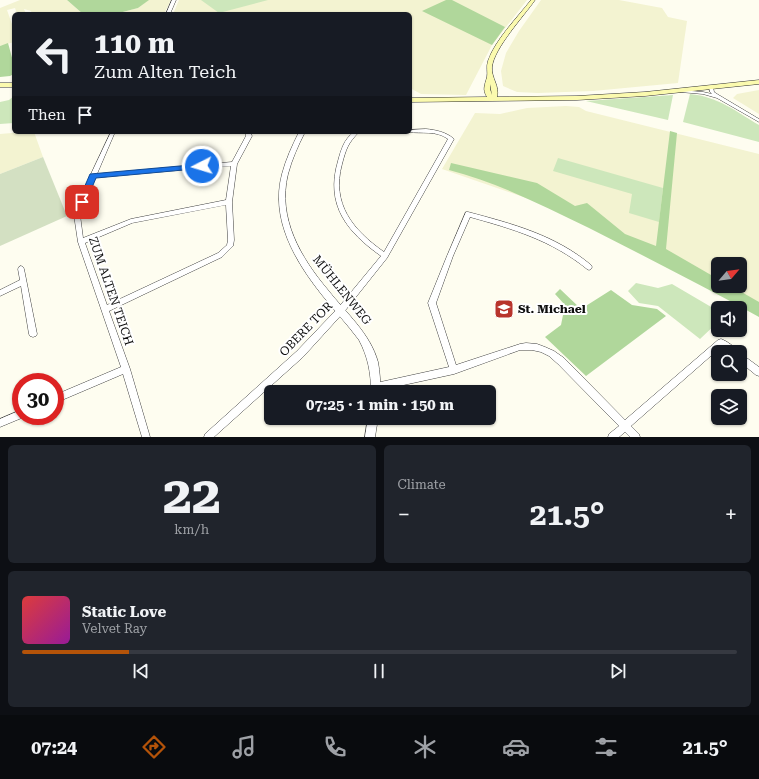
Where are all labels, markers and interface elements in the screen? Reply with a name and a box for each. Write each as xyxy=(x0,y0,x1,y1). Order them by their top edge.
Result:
text: 110 m xyxy=(94,27,175,60)
icon: left xyxy=(28,28,80,80)
text: Zum Alten Teich xyxy=(94,61,237,82)
icon: arrive xyxy=(74,104,96,126)
text: Then xyxy=(28,106,66,124)
position arrow xyxy=(181,145,223,187)
pin xyxy=(65,185,99,219)
icon: arrive xyxy=(71,191,93,213)
street label: ZUM ALTEN TEICH xyxy=(86,235,136,347)
street label: MÜHLENWEG xyxy=(310,253,375,328)
north arrow xyxy=(711,257,747,293)
map controls xyxy=(711,257,747,425)
street label: OBERE TOR xyxy=(277,298,336,359)
school or university icon: St. Michael xyxy=(493,298,515,320)
button: sound xyxy=(711,301,747,337)
place label: St. Michael xyxy=(518,302,586,316)
button: search xyxy=(711,345,747,381)
speed limit sign: 30 xyxy=(12,373,64,425)
button: layers xyxy=(711,389,747,425)
text: 07:25 · 1 min · 150 m xyxy=(306,396,454,414)
text: 22 xyxy=(163,465,221,526)
text: Climate xyxy=(398,477,446,492)
text: 21.5° xyxy=(530,497,605,532)
text: − xyxy=(398,502,410,527)
text: + xyxy=(725,502,737,527)
text: km/h xyxy=(174,522,209,537)
text: Static Love xyxy=(82,603,166,621)
text: Velvet Ray xyxy=(82,621,147,636)
icon: previous xyxy=(130,660,152,682)
icon: pause xyxy=(368,660,390,682)
icon: next xyxy=(607,660,629,682)
icon: directions xyxy=(140,733,168,761)
icon: music xyxy=(230,733,258,761)
icon: phone xyxy=(321,733,349,761)
icon: climate xyxy=(411,733,439,761)
icon: car xyxy=(502,733,530,761)
icon: filters xyxy=(592,733,620,761)
text: 07:24 xyxy=(31,737,77,758)
text: 21.5° xyxy=(683,737,728,758)

